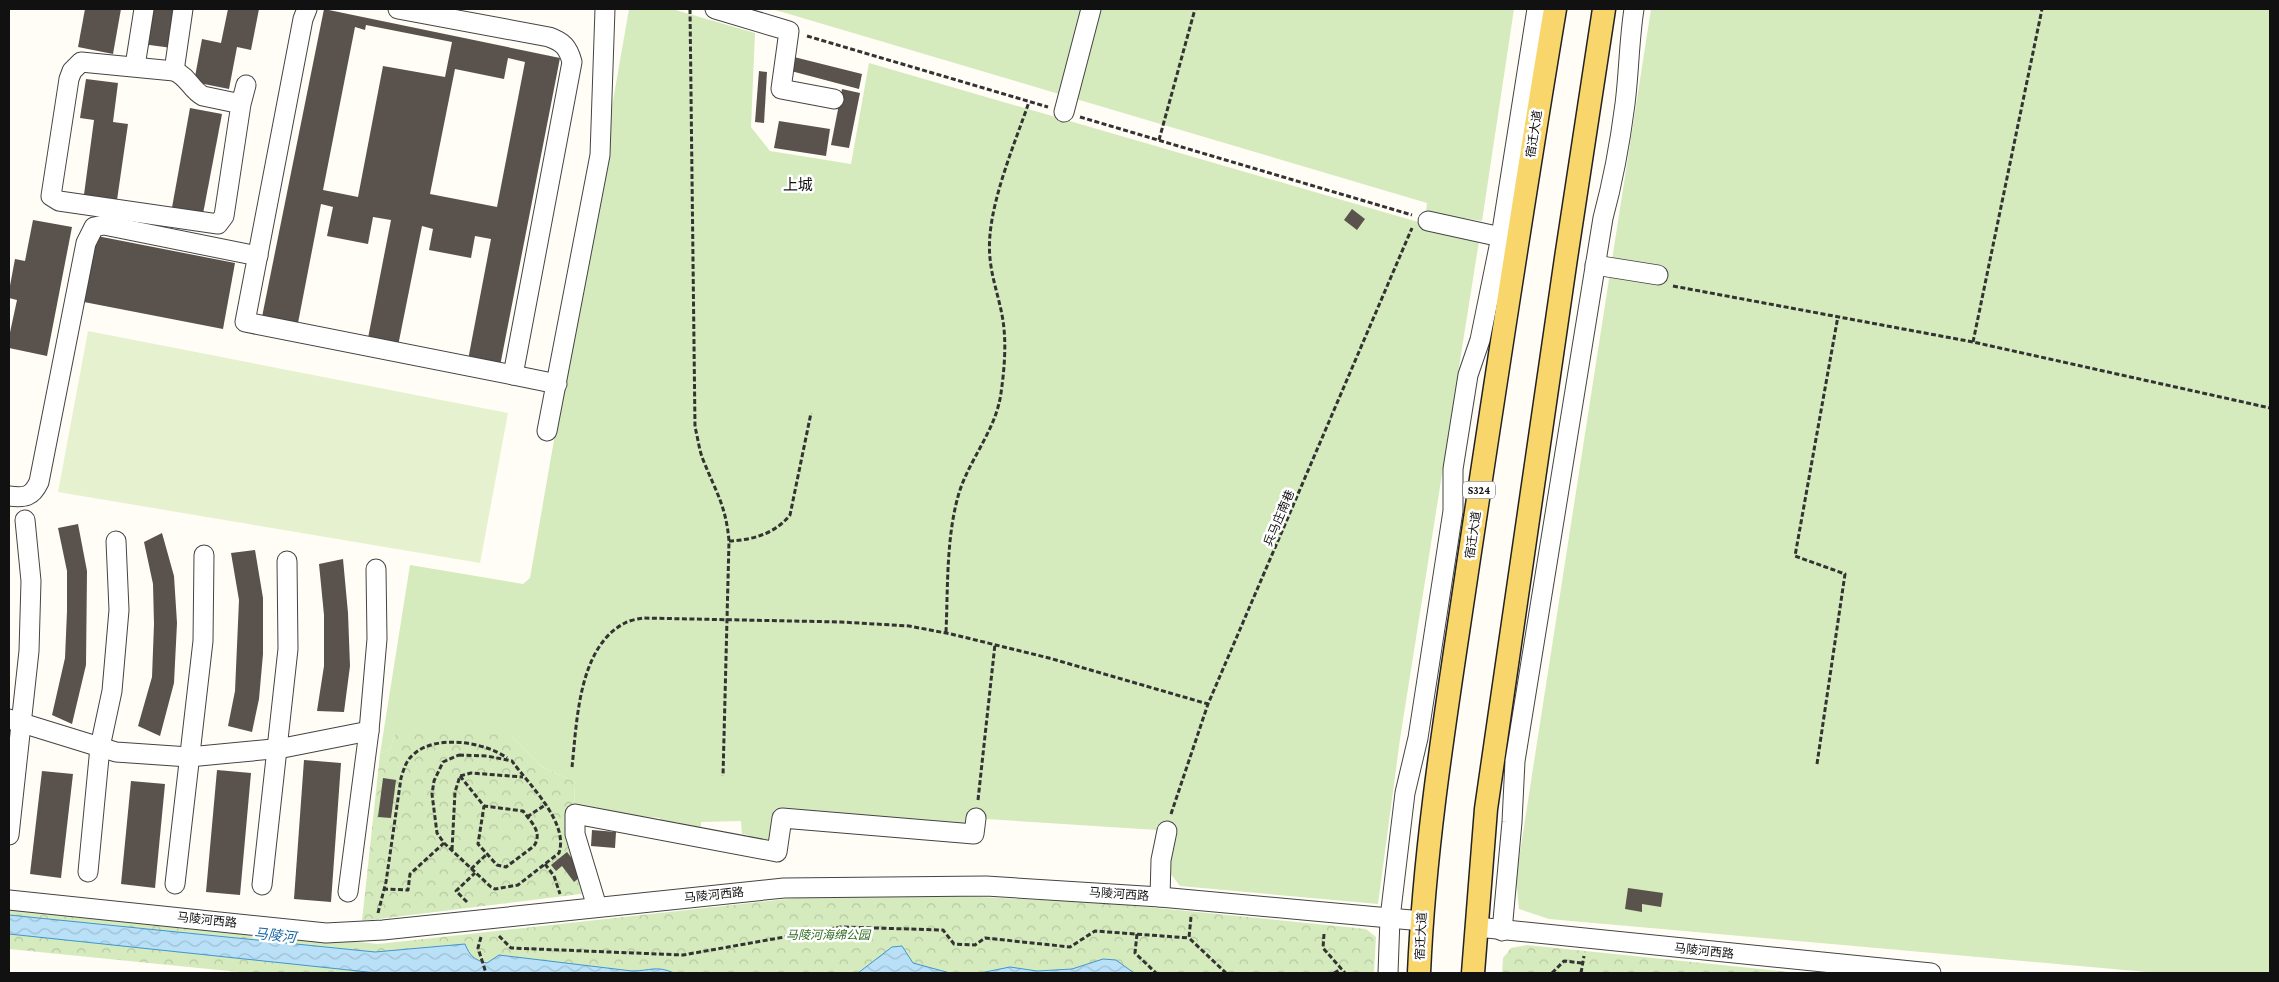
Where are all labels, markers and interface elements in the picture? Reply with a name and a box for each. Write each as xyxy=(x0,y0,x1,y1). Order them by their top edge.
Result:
street label: 宿迁大道 xyxy=(1523,109,1545,159)
district label: 上城 xyxy=(783,177,813,193)
road number: S324 xyxy=(1463,482,1495,498)
street label: 兵马庄南巷 xyxy=(1261,488,1297,548)
street label: 宿迁大道 xyxy=(1463,510,1483,560)
street label: 马陵河西路 xyxy=(683,885,745,905)
street label: 马陵河西路 xyxy=(1089,885,1149,903)
street label: 马陵河西路 xyxy=(176,910,238,930)
street label: 宿迁大道 xyxy=(1413,912,1429,960)
water label: 马陵河 xyxy=(253,925,300,945)
park label: 马陵河海绵公园 xyxy=(786,928,872,942)
street label: 马陵河西路 xyxy=(1673,941,1735,961)

